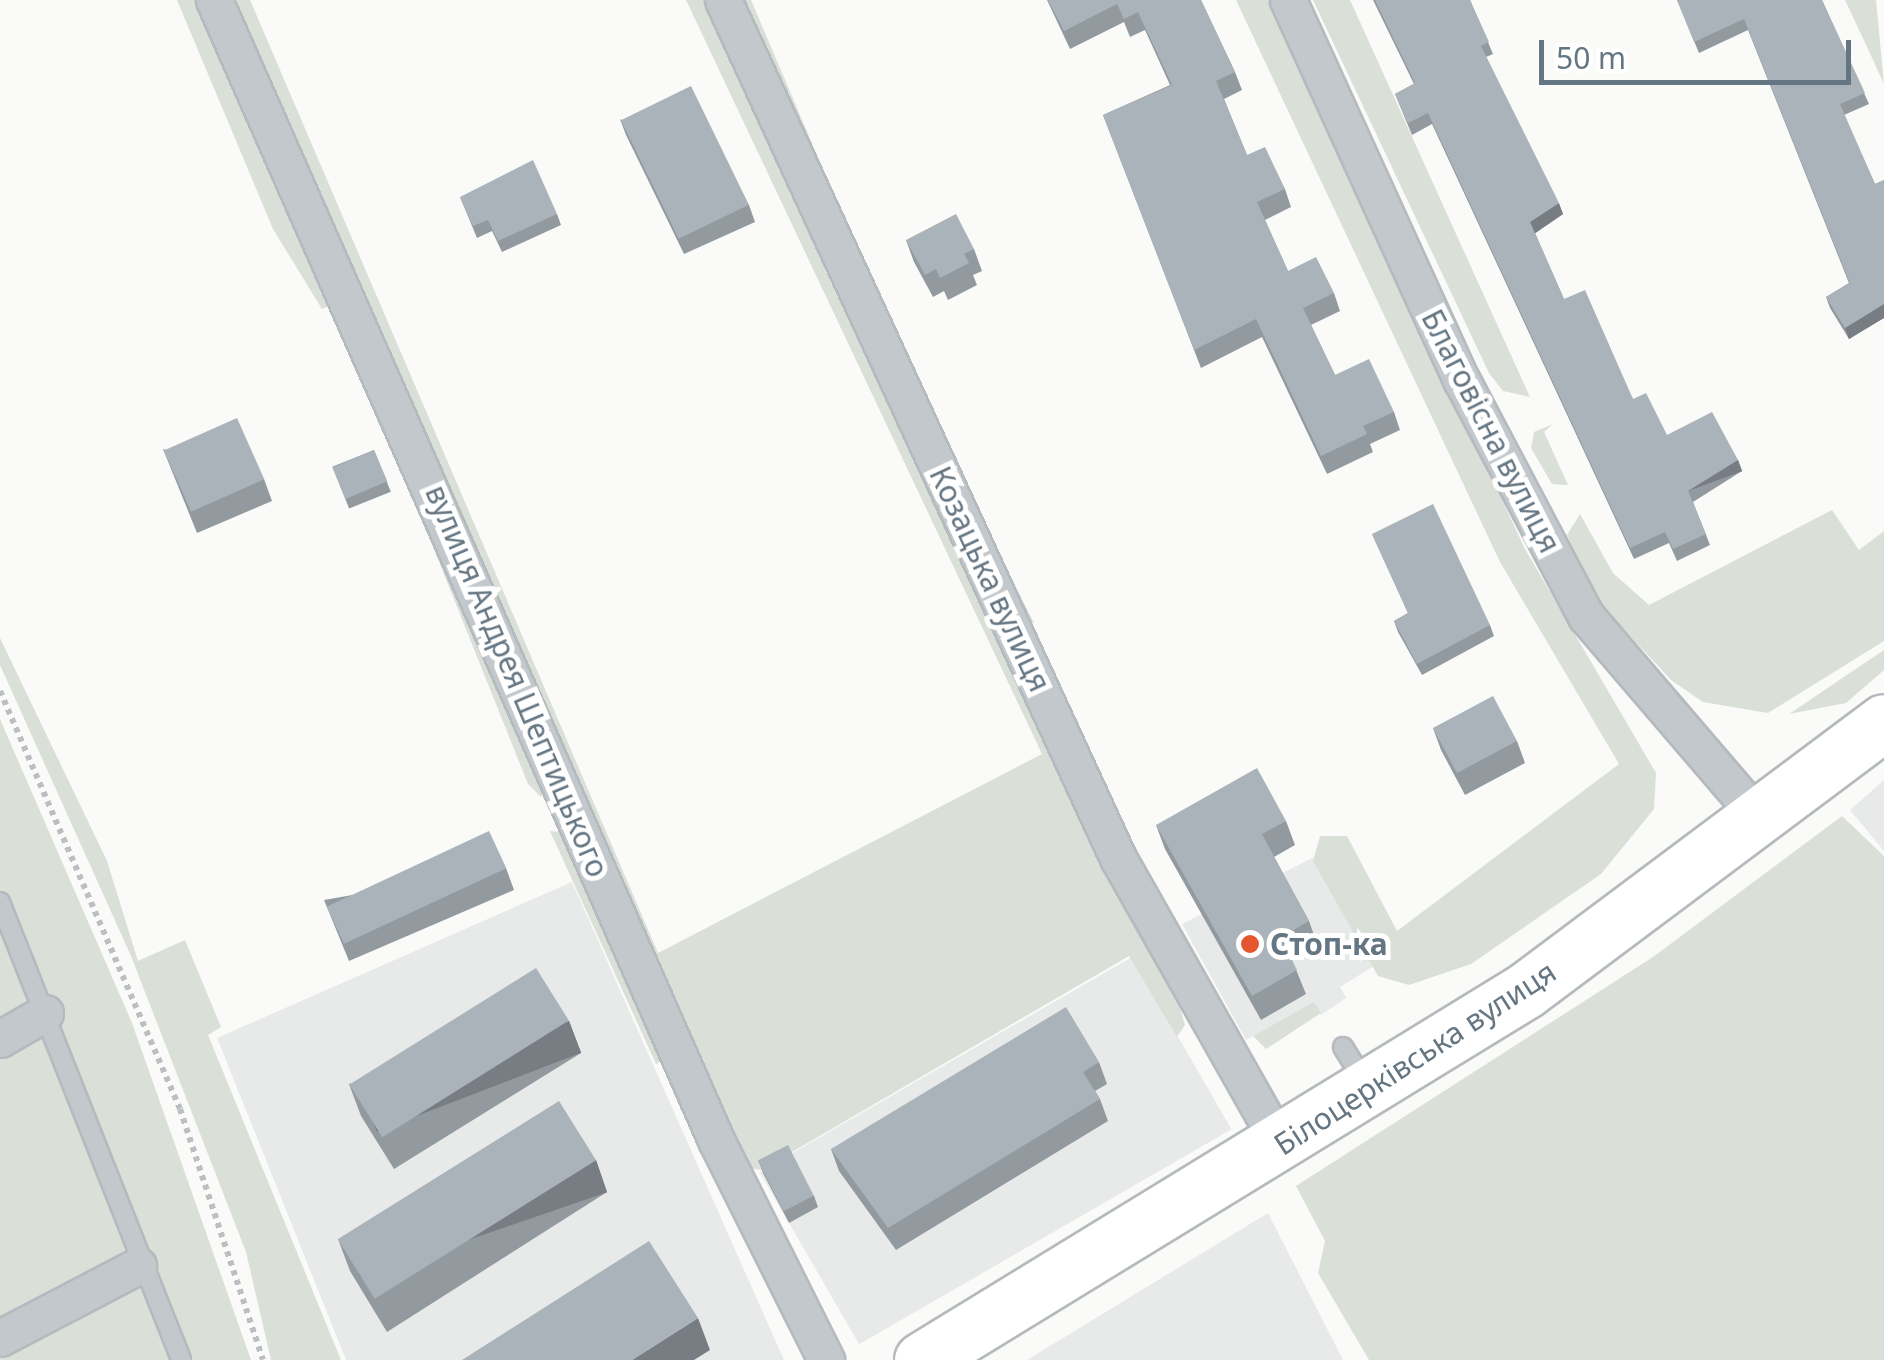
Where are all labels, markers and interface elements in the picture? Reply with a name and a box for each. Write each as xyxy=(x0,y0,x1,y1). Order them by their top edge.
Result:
scale bar xyxy=(1544,20,1856,82)
text: 50 m xyxy=(1556,37,1626,78)
street label: Благовісна вулиця xyxy=(1414,303,1568,559)
street label: Козацька вулиця xyxy=(922,461,1058,697)
street label: вулиця Андрея Шептицького xyxy=(418,480,616,882)
place label: Стоп-ка xyxy=(1270,926,1388,962)
marker: Стоп-ка xyxy=(1239,933,1261,955)
street label: Білоцерківська вулиця xyxy=(1267,953,1563,1163)

